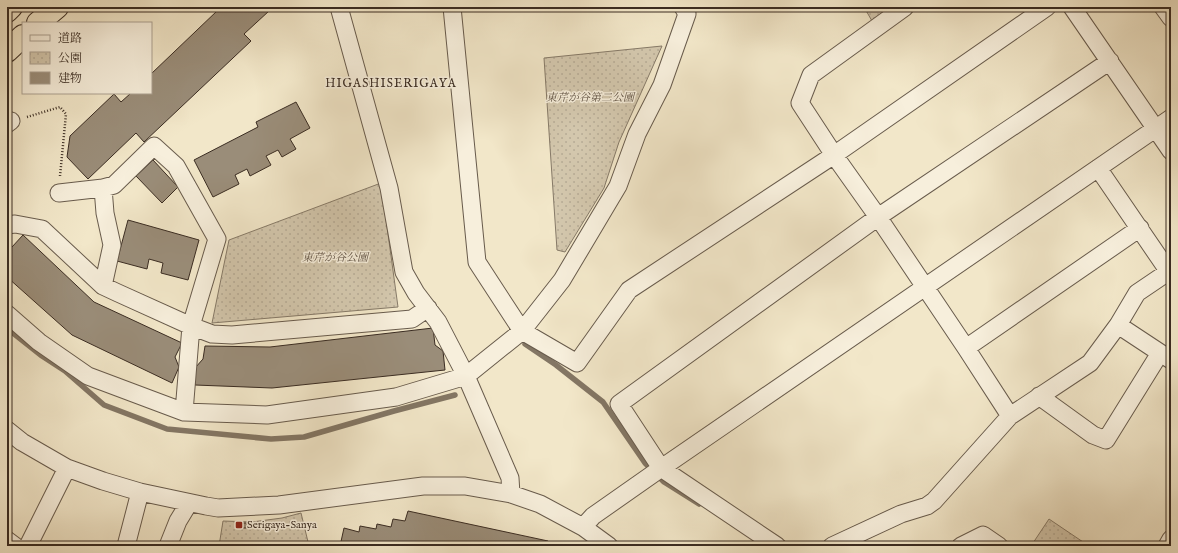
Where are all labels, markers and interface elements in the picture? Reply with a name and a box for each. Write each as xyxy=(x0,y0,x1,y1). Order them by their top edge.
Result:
legend xyxy=(22,22,152,94)
text: 道路 xyxy=(58,31,82,46)
text: 公園 xyxy=(58,51,82,66)
text: 建物 xyxy=(58,71,82,86)
district label: HIGASHISERIGAYA xyxy=(325,76,457,91)
park label: 東芹が谷第二公園 xyxy=(546,91,636,105)
park label: 東芹が谷公園 xyxy=(302,251,370,265)
place label: Serigaya-Sanya xyxy=(247,518,317,532)
marker: Serigaya-Sanya xyxy=(234,520,244,530)

